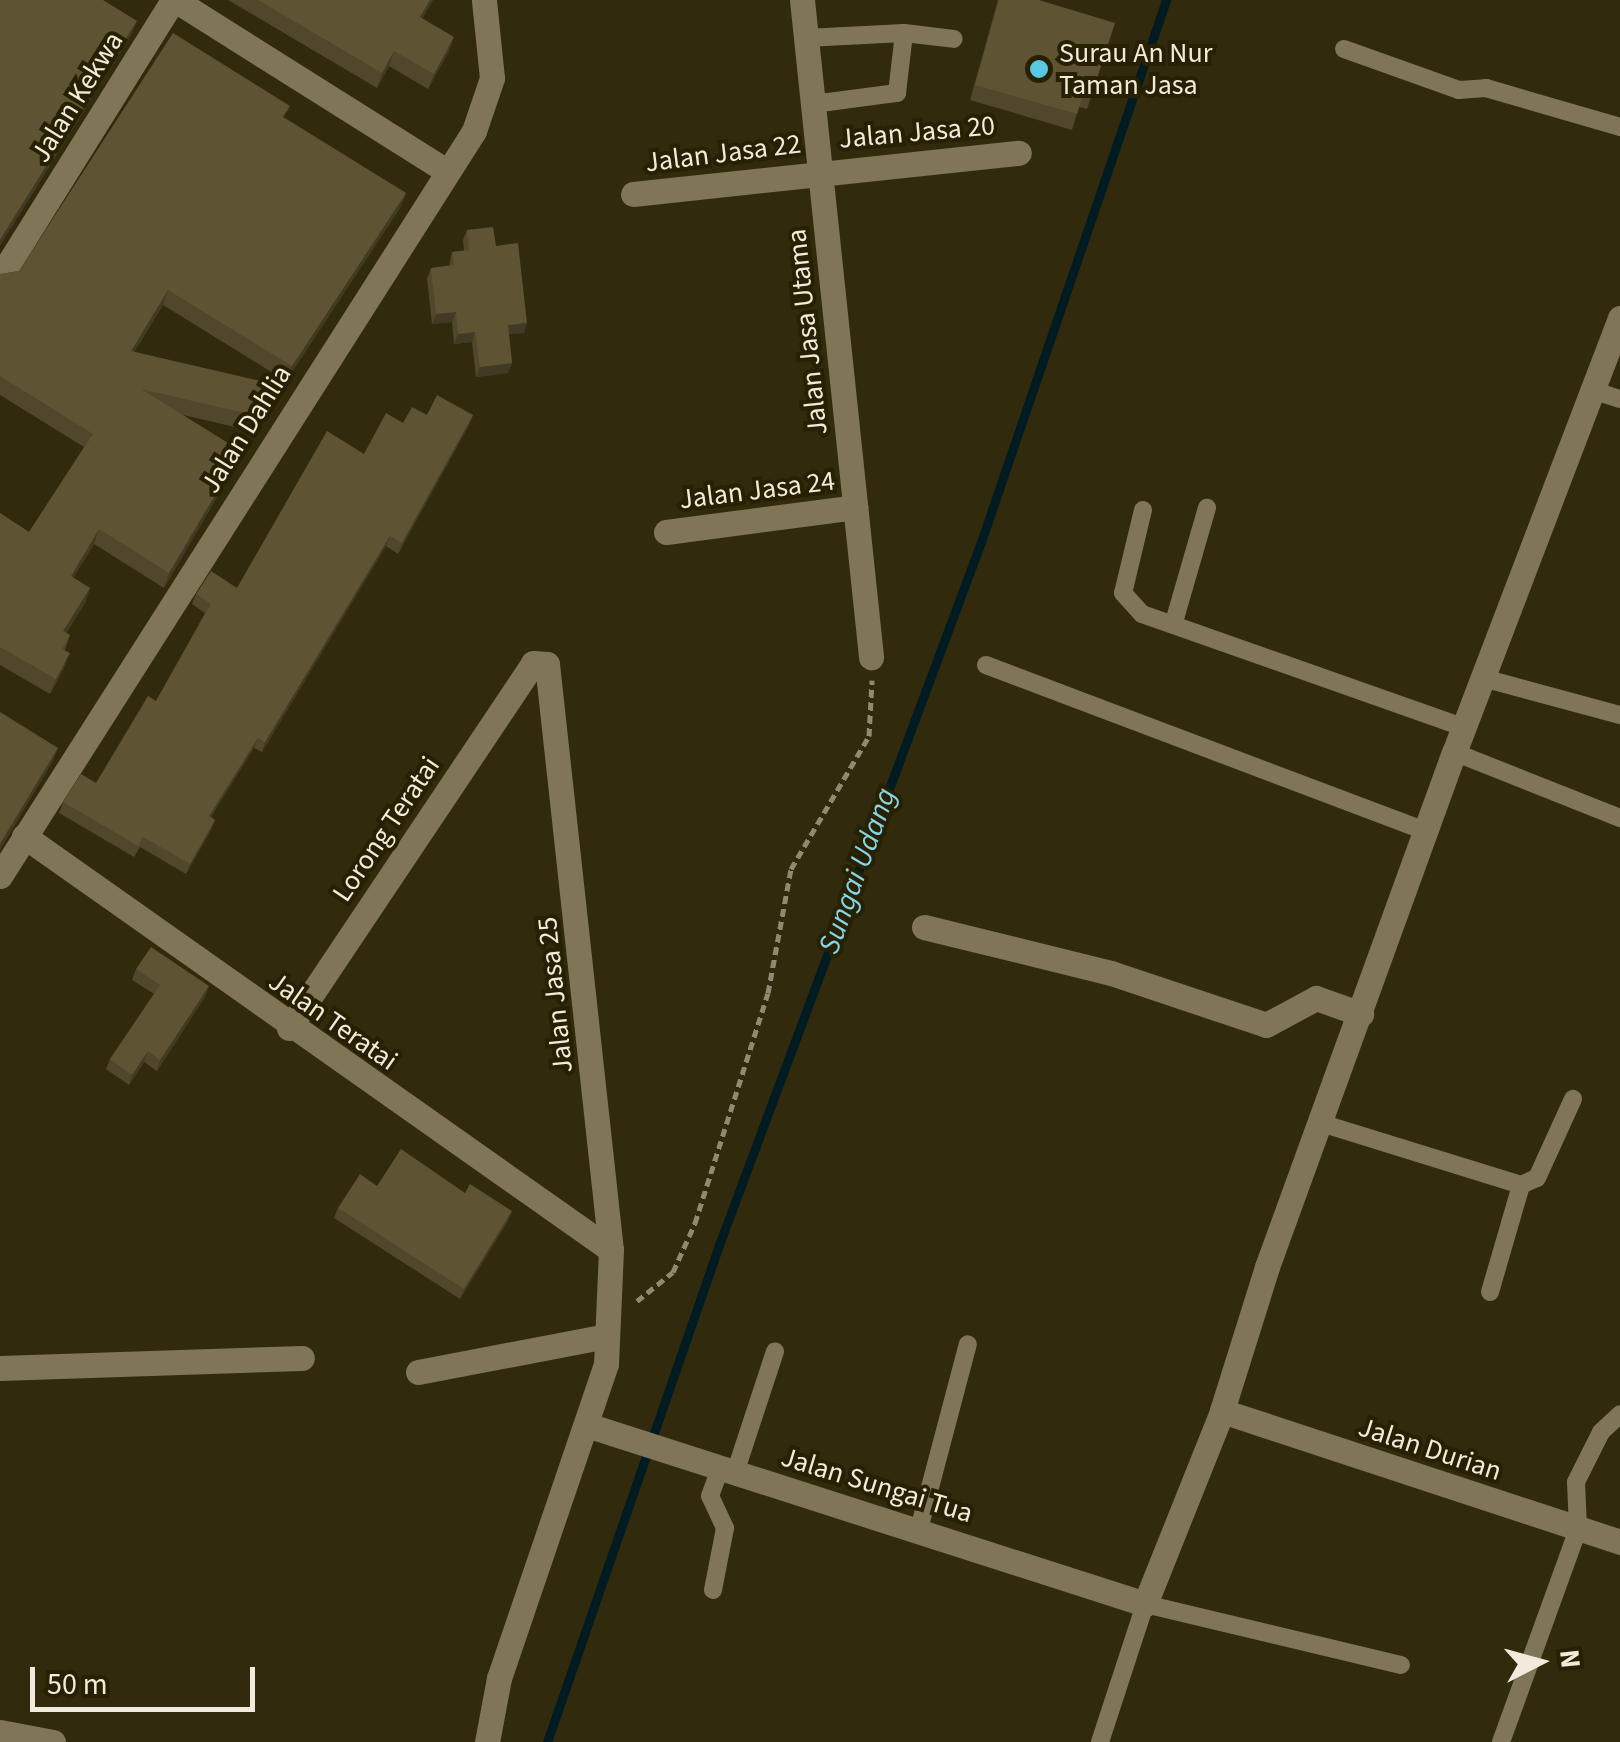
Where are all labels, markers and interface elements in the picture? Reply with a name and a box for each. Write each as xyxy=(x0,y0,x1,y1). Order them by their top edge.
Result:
street label: Jalan Kekwa xyxy=(24,26,130,168)
place label: Surau An Nur Taman Jasa xyxy=(1059,36,1212,102)
marker: Surau An Nur Taman Jasa xyxy=(1028,58,1050,80)
street label: Jalan Jasa 20 xyxy=(838,108,996,156)
street label: Jalan Jasa 22 xyxy=(643,127,803,179)
street label: Jalan Jasa Utama xyxy=(779,227,835,437)
street label: Jalan Dahlia xyxy=(193,359,299,499)
street label: Jalan Jasa 24 xyxy=(677,464,837,516)
street label: Lorong Teratai xyxy=(325,750,447,908)
water label: Sungai Udang xyxy=(811,783,905,959)
street label: Jalan Jasa 25 xyxy=(530,915,580,1075)
street label: Jalan Teratai xyxy=(262,964,404,1078)
street label: Jalan Durian xyxy=(1354,1410,1506,1488)
street label: Jalan Sungai Tua xyxy=(777,1440,977,1530)
north arrow xyxy=(1490,1612,1590,1712)
scale bar xyxy=(35,1647,260,1709)
text: N xyxy=(1549,1648,1591,1670)
text: 50 m xyxy=(47,1663,108,1706)

